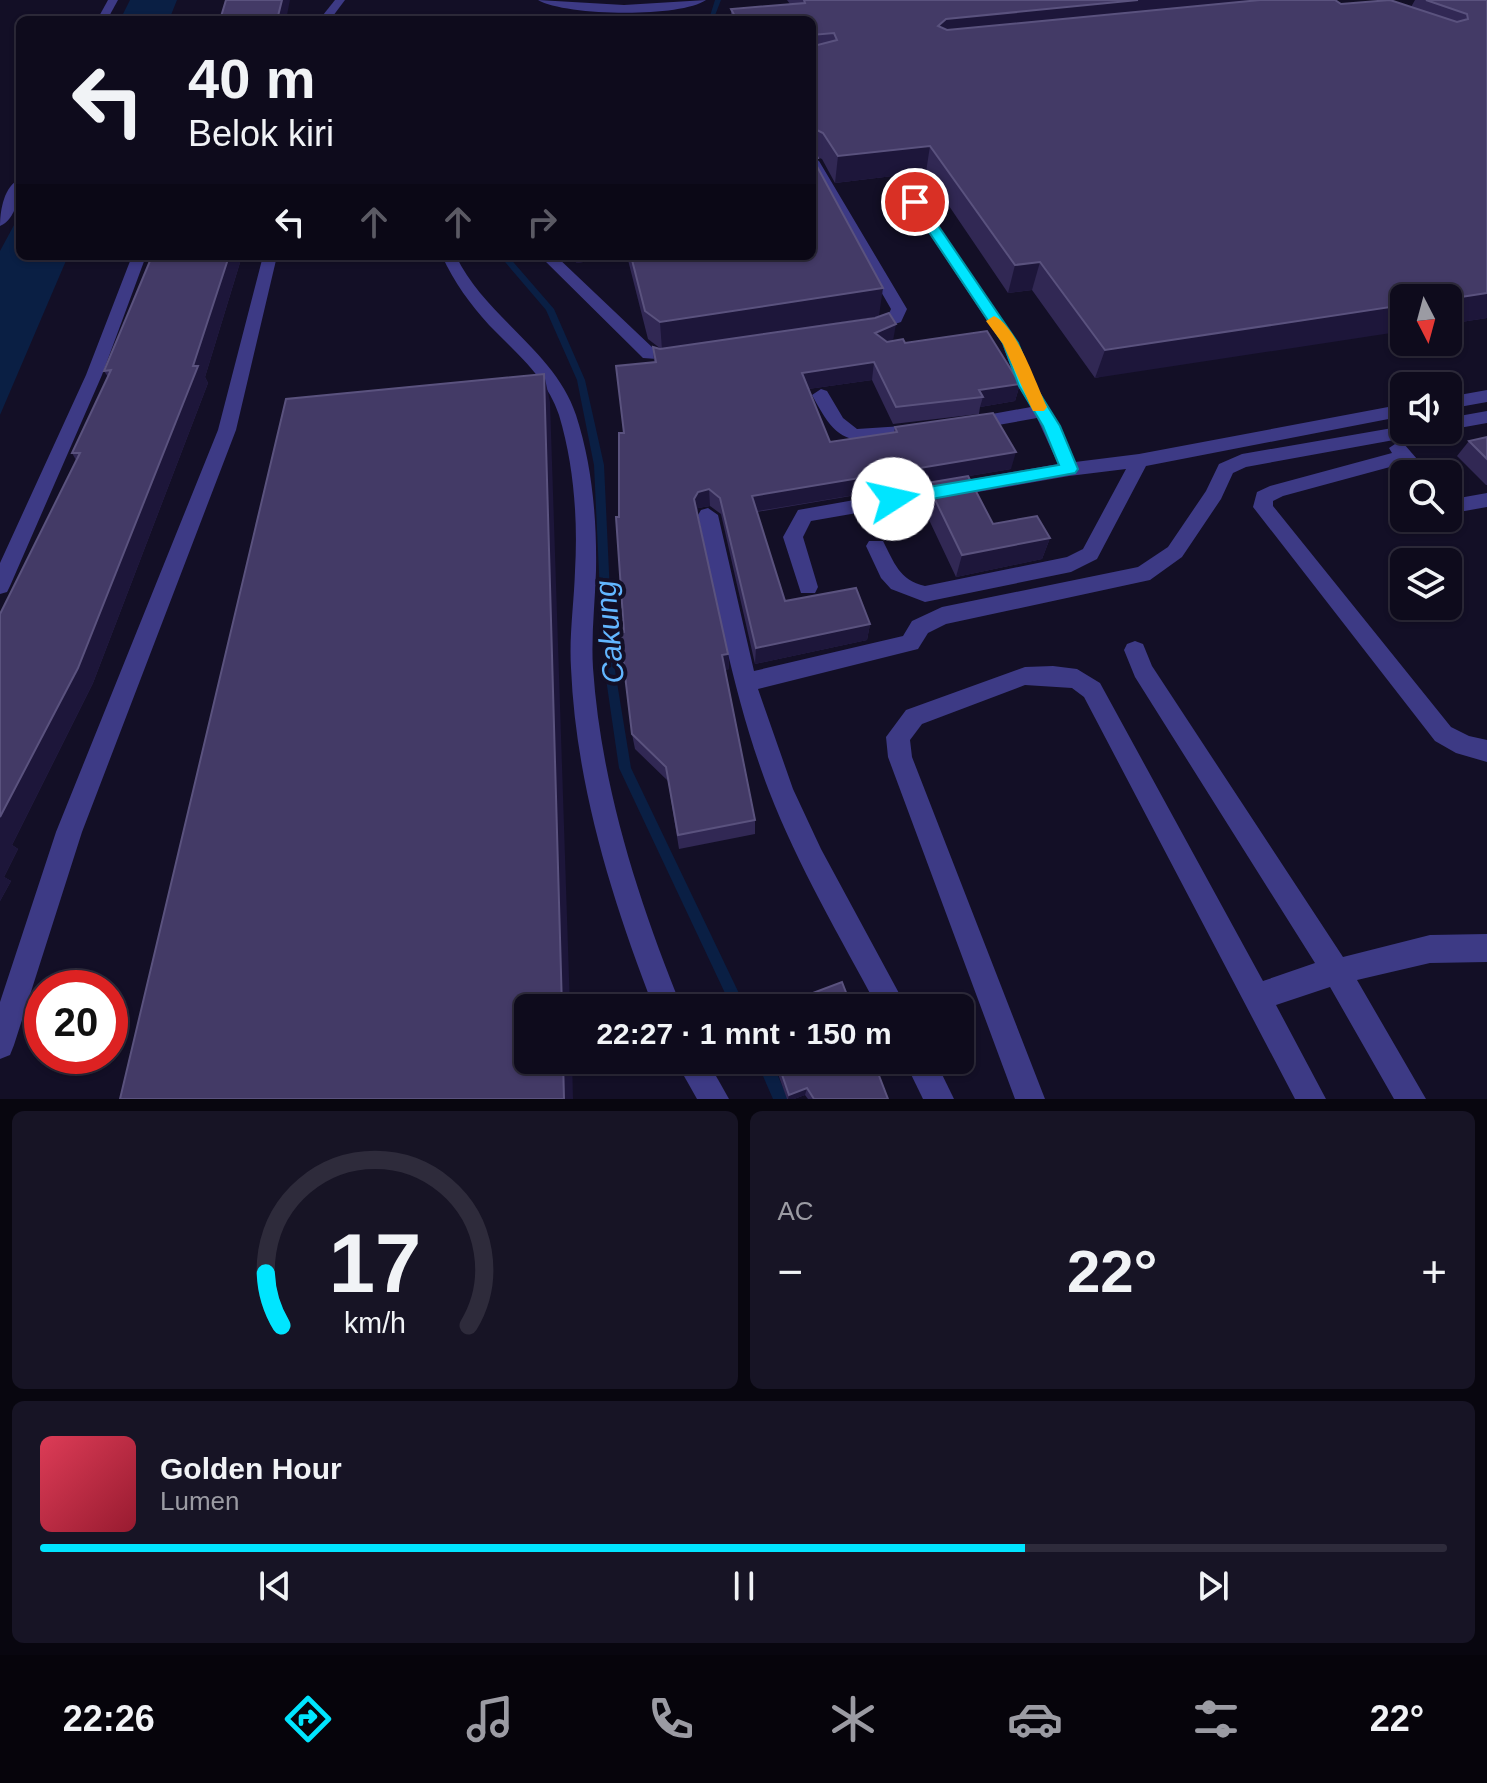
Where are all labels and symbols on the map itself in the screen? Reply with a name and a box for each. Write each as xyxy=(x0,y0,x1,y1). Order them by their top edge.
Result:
pin xyxy=(881,168,949,236)
north arrow xyxy=(1390,284,1462,356)
position arrow xyxy=(851,457,935,541)
water label: Cakung xyxy=(588,579,630,685)
speed limit sign: 20 xyxy=(24,970,128,1074)

